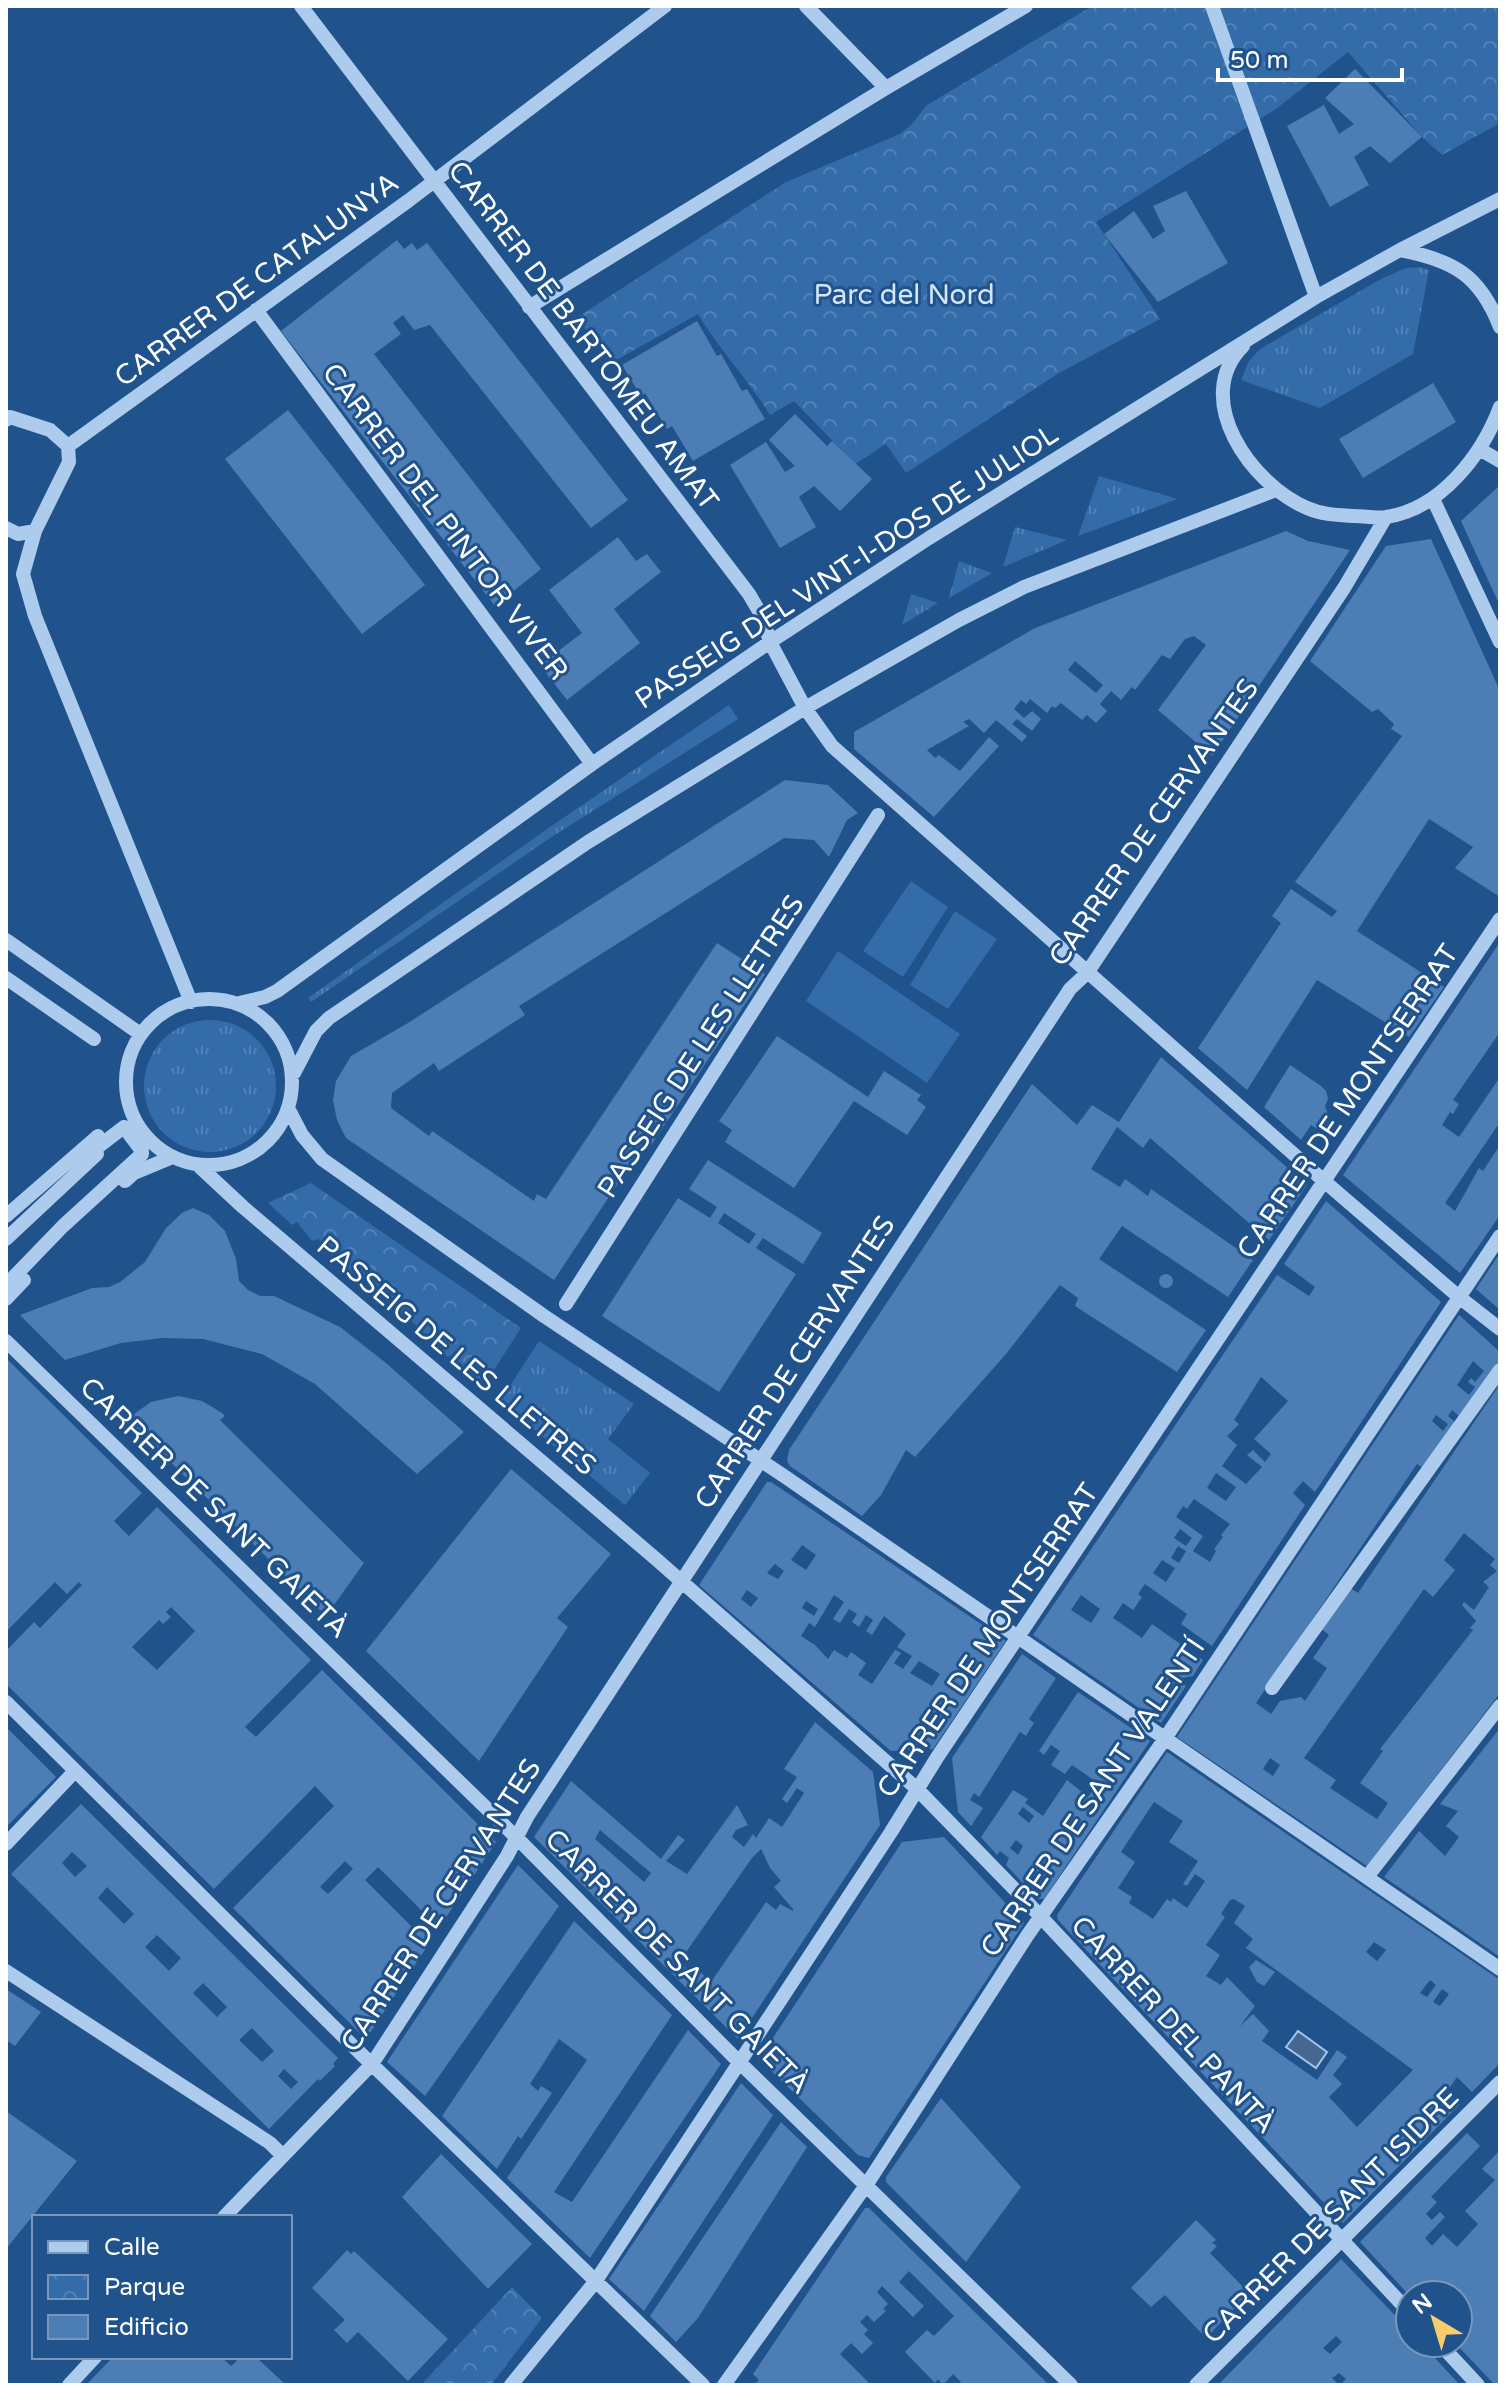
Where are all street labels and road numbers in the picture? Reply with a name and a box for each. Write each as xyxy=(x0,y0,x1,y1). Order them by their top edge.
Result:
street label: CARRER DE BARTOMEU AMAT xyxy=(441,154,726,517)
street label: CARRER DE CATALUNYA xyxy=(108,165,405,394)
street label: CARRER DEL PINTOR VIVER xyxy=(315,356,575,687)
street label: PASSEIG DEL VINT-I-DOS DE JULIOL xyxy=(629,417,1064,717)
street label: CARRER DE CERVANTES xyxy=(1042,673,1266,973)
street label: PASSEIG DE LES LLETRES xyxy=(590,889,812,1204)
street label: CARRER DE MONTSERRAT xyxy=(1230,938,1466,1265)
street label: CARRER DE CERVANTES xyxy=(687,1210,902,1515)
street label: PASSEIG DE LES LLETRES xyxy=(310,1229,603,1483)
street label: CARRER DE SANT GAIETÀ xyxy=(73,1370,356,1645)
street label: CARRER DE MONTSERRAT xyxy=(870,1477,1106,1804)
street label: CARRER DE SANT VALENTÍ xyxy=(973,1632,1212,1963)
street label: CARRER DE CERVANTES xyxy=(333,1753,548,2058)
street label: CARRER DE SANT GAIETÀ xyxy=(538,1822,817,2101)
street label: CARRER DEL PANTÀ xyxy=(1064,1909,1283,2140)
street label: CARRER DE SANT ISIDRE xyxy=(1195,2080,1465,2350)

